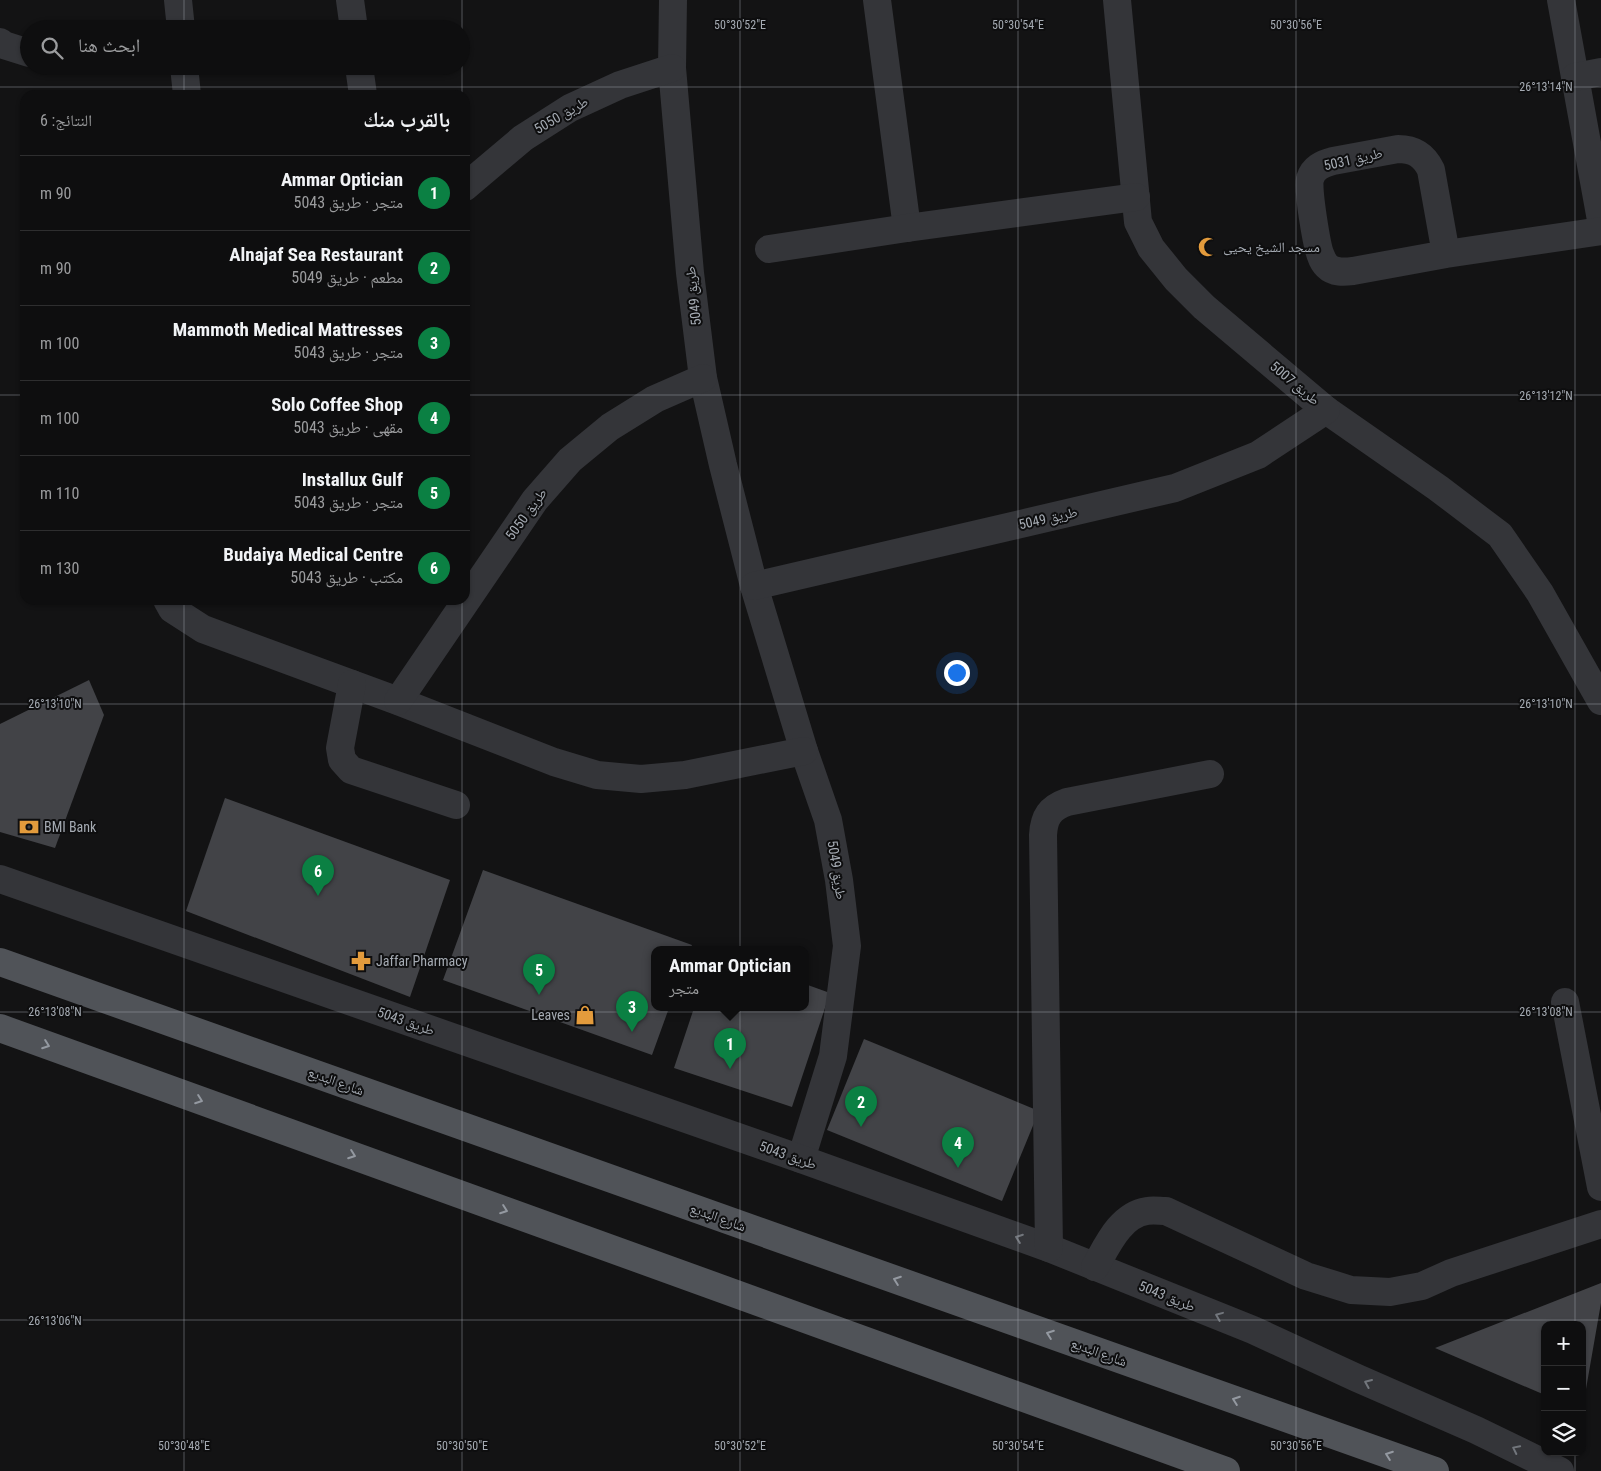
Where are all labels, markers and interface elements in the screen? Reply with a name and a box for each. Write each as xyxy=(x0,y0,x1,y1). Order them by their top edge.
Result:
text: 50°30'52"E xyxy=(714,18,766,32)
text: 50°30'54"E xyxy=(992,18,1044,32)
text: 50°30'56"E xyxy=(1270,18,1322,32)
search box xyxy=(20,20,470,75)
icon: search xyxy=(38,34,66,62)
text: ابحث هنا xyxy=(78,34,140,57)
text: 26°13'14"N xyxy=(1519,80,1573,94)
street label: طريق 5050 xyxy=(531,93,592,139)
text: بالقرب منك xyxy=(363,108,450,132)
text: النتائج: 6 xyxy=(40,111,92,130)
street label: طريق 5031 xyxy=(1322,145,1384,175)
text: Ammar Optician xyxy=(281,168,403,191)
text: 90 m xyxy=(40,184,72,203)
text: 1 xyxy=(430,184,438,203)
text: متجر · طريق 5043 xyxy=(294,193,403,212)
mosque icon: مسجد الشيخ يحيى xyxy=(1197,236,1219,258)
place label: مسجد الشيخ يحيى xyxy=(1223,239,1320,257)
text: Alnajaf Sea Restaurant xyxy=(229,243,403,266)
text: 90 m xyxy=(40,259,72,278)
text: 2 xyxy=(430,259,438,278)
street label: طريق 5049 xyxy=(682,265,706,326)
text: مطعم · طريق 5049 xyxy=(291,268,403,287)
text: Mammoth Medical Mattresses xyxy=(173,318,403,341)
text: 100 m xyxy=(40,334,79,353)
text: 3 xyxy=(430,334,438,353)
text: متجر · طريق 5043 xyxy=(294,343,403,362)
street label: طريق 5007 xyxy=(1266,358,1323,410)
text: 26°13'12"N xyxy=(1519,389,1573,403)
text: Solo Coffee Shop xyxy=(271,393,403,416)
text: 100 m xyxy=(40,409,79,428)
text: 4 xyxy=(430,409,438,428)
text: مقهى · طريق 5043 xyxy=(293,418,403,437)
text: Installux Gulf xyxy=(302,468,403,491)
text: 110 m xyxy=(40,484,79,503)
text: 5 xyxy=(430,484,438,503)
street label: طريق 5050 xyxy=(502,485,552,544)
text: متجر · طريق 5043 xyxy=(294,493,403,512)
street label: طريق 5049 xyxy=(1017,504,1079,534)
text: Budaiya Medical Centre xyxy=(223,543,403,566)
text: 130 m xyxy=(40,559,79,578)
text: 6 xyxy=(430,559,438,578)
text: مكتب · طريق 5043 xyxy=(290,568,403,587)
your location xyxy=(944,660,970,686)
text: 26°13'10"N xyxy=(28,697,82,711)
text: 26°13'10"N xyxy=(1519,697,1573,711)
bank icon: BMI Bank xyxy=(18,816,40,838)
place label: BMI Bank xyxy=(44,819,97,835)
street label: طريق 5049 xyxy=(822,839,850,901)
pin: 6 xyxy=(302,855,334,896)
popup xyxy=(651,946,809,1011)
pharmacy icon: Jaffar Pharmacy xyxy=(350,950,372,972)
place label: Jaffar Pharmacy xyxy=(376,953,468,969)
pin: 5 xyxy=(523,954,555,995)
text: Ammar Optician xyxy=(669,954,791,977)
text: متجر xyxy=(669,979,699,998)
pin: 3 xyxy=(616,991,648,1032)
street label: طريق 5043 xyxy=(375,1004,437,1040)
shop icon: Leaves xyxy=(574,1004,596,1026)
text: 26°13'08"N xyxy=(28,1005,82,1019)
text: 26°13'08"N xyxy=(1519,1005,1573,1019)
place label: Leaves xyxy=(531,1007,570,1023)
pin: 1 xyxy=(714,1028,746,1069)
one-way arrow xyxy=(41,1039,50,1049)
street label: شارع البديع xyxy=(305,1064,366,1100)
pin: 2 xyxy=(845,1086,877,1127)
one-way arrow xyxy=(194,1094,202,1104)
pin: 4 xyxy=(942,1127,974,1168)
street label: طريق 5043 xyxy=(757,1138,819,1174)
one-way arrow xyxy=(347,1149,355,1159)
street label: شارع البديع xyxy=(687,1200,748,1236)
one-way arrow xyxy=(500,1204,508,1214)
one-way arrow xyxy=(1016,1234,1024,1244)
one-way arrow xyxy=(893,1276,902,1286)
street label: طريق 5043 xyxy=(1136,1277,1198,1316)
one-way arrow xyxy=(1216,1312,1224,1322)
text: 26°13'06"N xyxy=(28,1314,82,1328)
map controls xyxy=(1541,1321,1586,1456)
button: + xyxy=(1541,1321,1586,1366)
one-way arrow xyxy=(1046,1330,1055,1340)
street label: شارع البديع xyxy=(1068,1335,1129,1371)
button: − xyxy=(1541,1366,1586,1411)
one-way arrow xyxy=(1364,1378,1373,1389)
one-way arrow xyxy=(1232,1396,1241,1406)
button: layers xyxy=(1541,1411,1586,1456)
text: 50°30'48"E xyxy=(158,1439,210,1453)
text: 50°30'50"E xyxy=(436,1439,488,1453)
text: 50°30'52"E xyxy=(714,1439,766,1453)
text: 50°30'54"E xyxy=(992,1439,1044,1453)
text: 50°30'56"E xyxy=(1270,1439,1322,1453)
one-way arrow xyxy=(1512,1445,1521,1456)
one-way arrow xyxy=(1386,1451,1394,1461)

